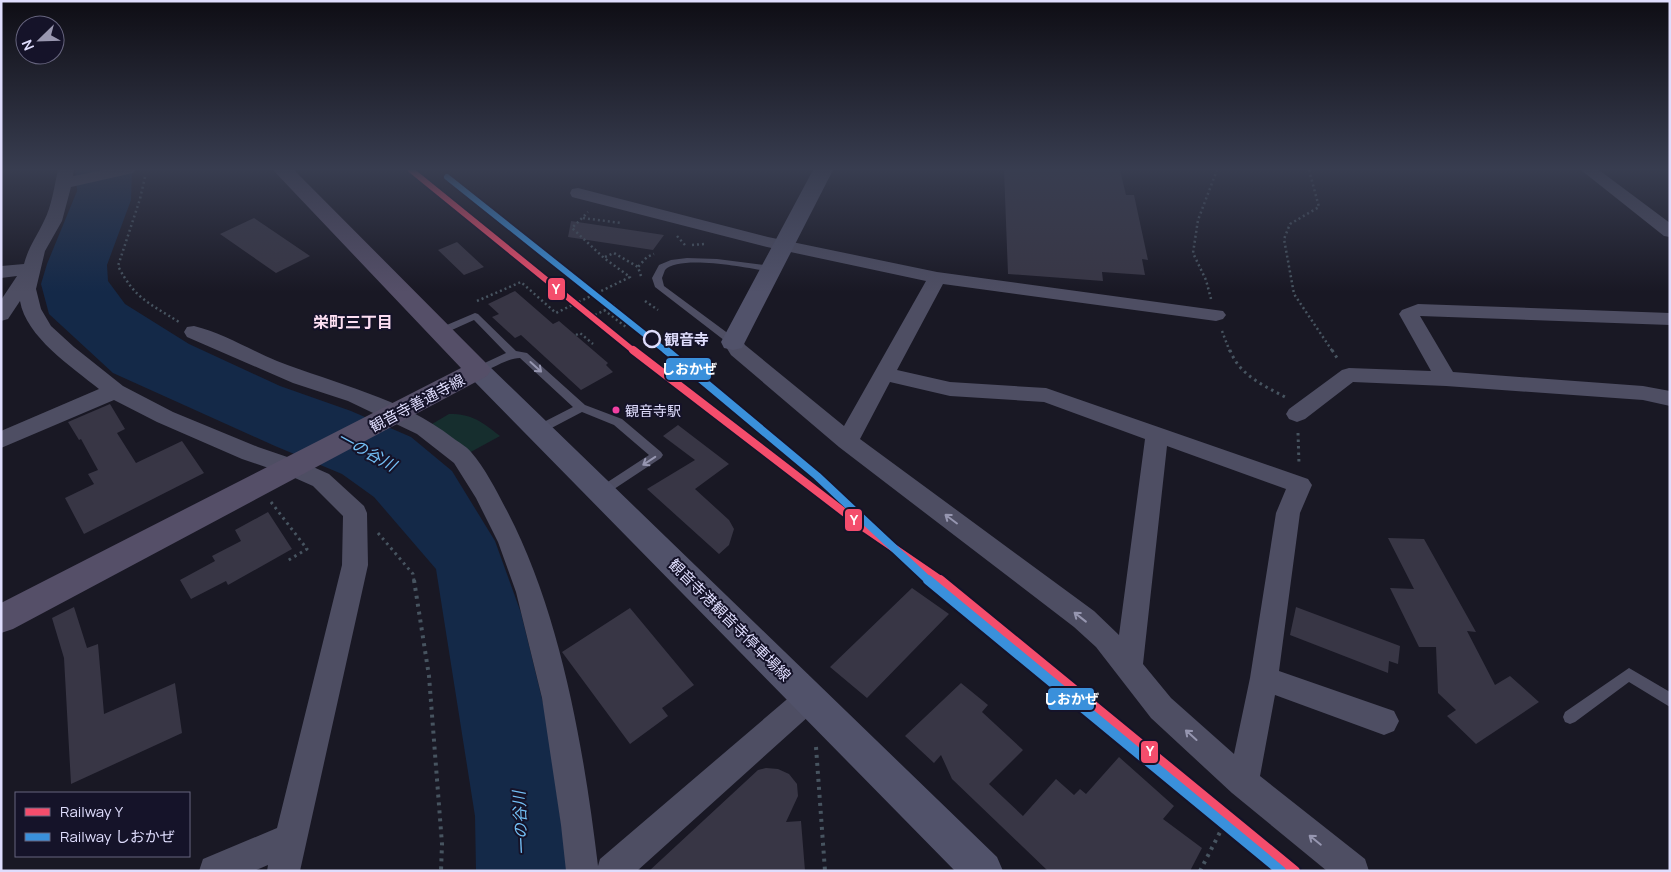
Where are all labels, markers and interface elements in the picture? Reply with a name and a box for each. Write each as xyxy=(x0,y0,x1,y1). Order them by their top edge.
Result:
north arrow xyxy=(15,15,65,65)
text: N xyxy=(17,37,38,54)
line badge: Y xyxy=(547,277,566,301)
text: Y xyxy=(552,279,561,298)
district label: 栄町三丁目 xyxy=(313,311,393,333)
place label: 観音寺 xyxy=(664,329,709,350)
marker: 観音寺 xyxy=(643,330,661,348)
line badge: しおかぜ xyxy=(665,357,712,381)
text: しおかぜ xyxy=(661,359,717,378)
one-way arrow xyxy=(529,361,542,373)
street label: 観音寺善通寺線 xyxy=(366,369,468,437)
place label: 観音寺駅 xyxy=(625,401,681,420)
marker: 観音寺駅 xyxy=(611,405,621,415)
water label: 一の谷川 xyxy=(334,426,402,477)
one-way arrow xyxy=(642,456,656,466)
line badge: Y xyxy=(844,508,863,532)
text: Y xyxy=(850,510,859,529)
one-way arrow xyxy=(944,514,958,524)
street label: 観音寺港観音寺停車場線 xyxy=(664,554,796,686)
one-way arrow xyxy=(1074,611,1087,622)
line badge: しおかぜ xyxy=(1047,687,1095,711)
text: しおかぜ xyxy=(1043,689,1099,708)
one-way arrow xyxy=(1184,729,1197,741)
line badge: Y xyxy=(1140,740,1159,764)
text: Y xyxy=(1146,741,1155,760)
water label: 一の谷川 xyxy=(507,788,533,856)
legend xyxy=(15,792,190,857)
text: Railway Y xyxy=(60,801,124,822)
text: Railway しおかぜ xyxy=(60,826,175,847)
one-way arrow xyxy=(1308,835,1321,846)

